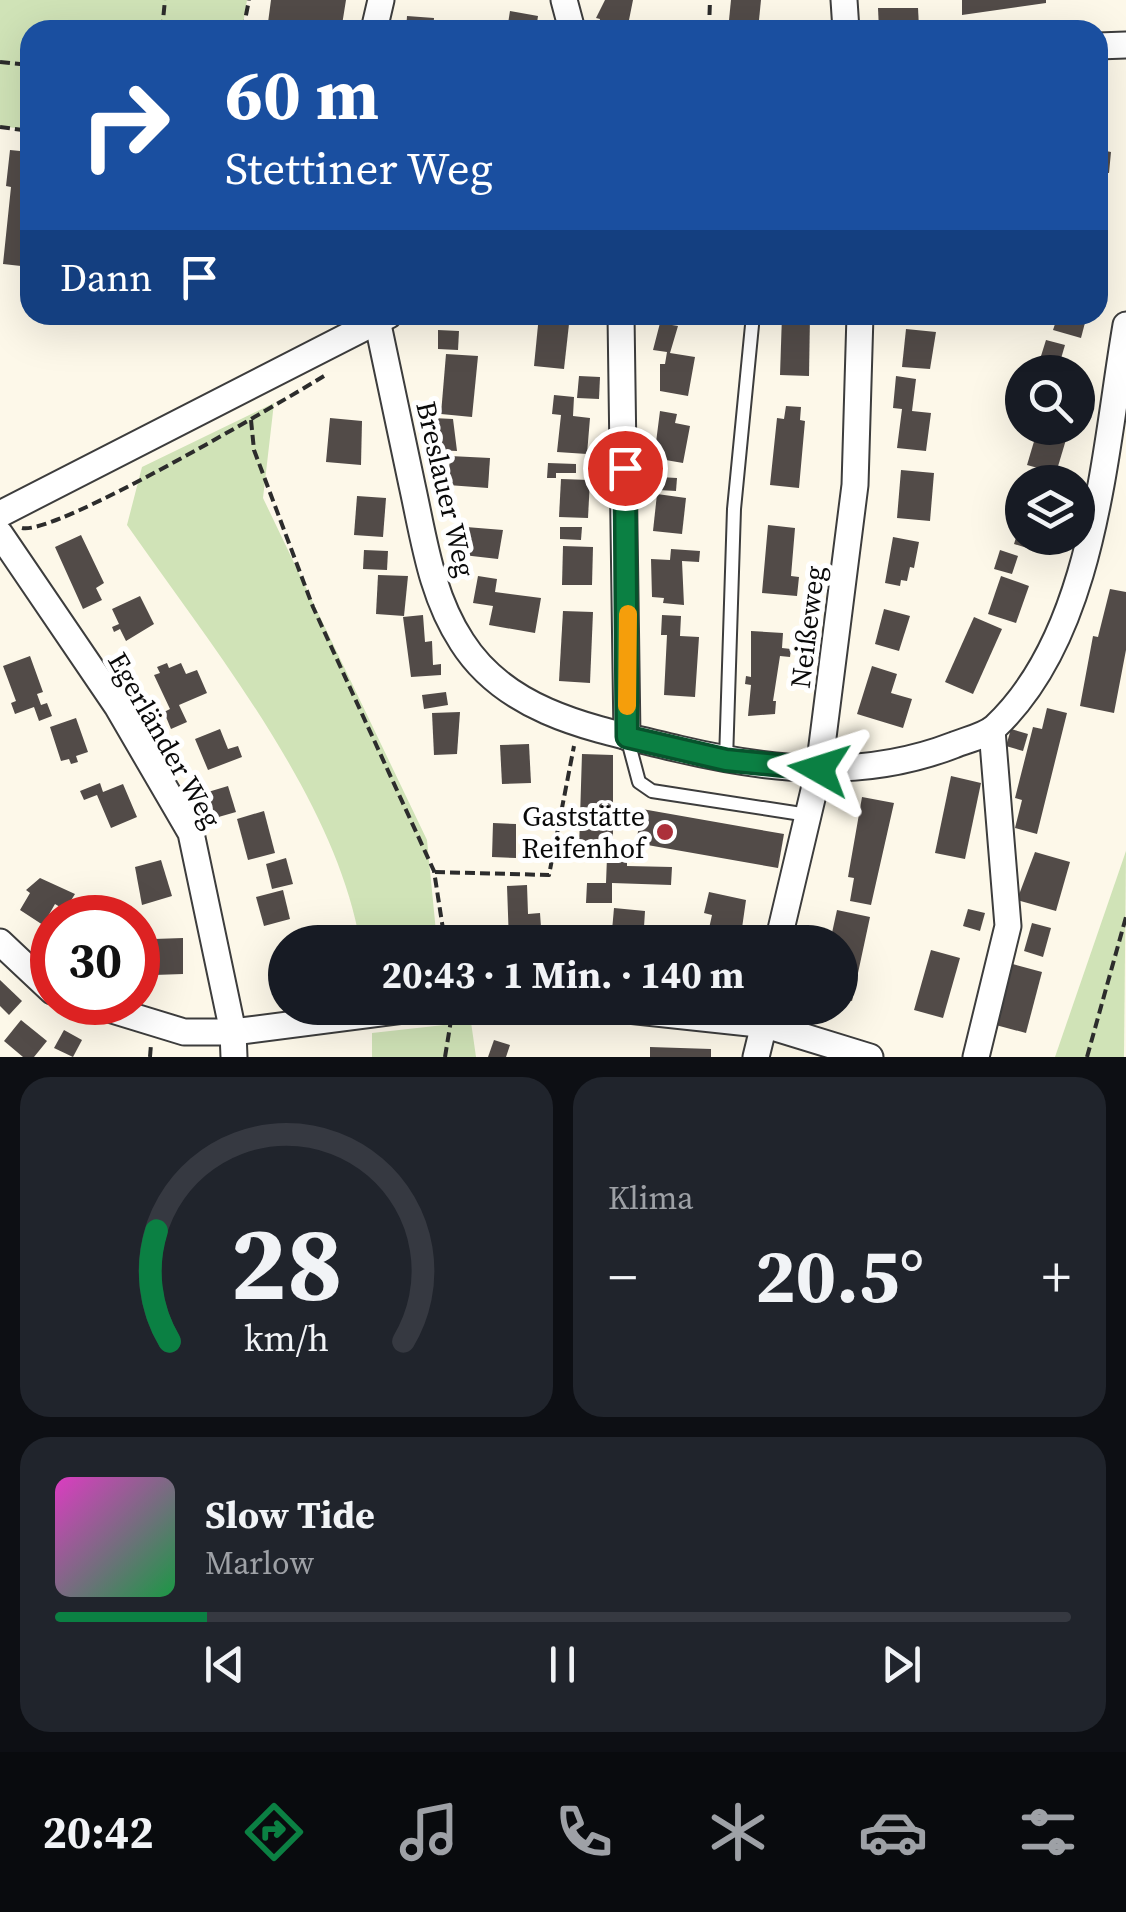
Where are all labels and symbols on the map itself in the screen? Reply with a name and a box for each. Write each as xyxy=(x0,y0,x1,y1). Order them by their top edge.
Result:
street label: Breslauer Weg xyxy=(407,397,485,581)
pin xyxy=(583,426,668,511)
street label: Neißeweg xyxy=(781,564,833,690)
street label: Egerländer Weg xyxy=(99,645,231,835)
position arrow xyxy=(767,717,871,821)
place label: Gaststätte Reifenhof xyxy=(522,797,647,867)
marker: Gaststätte Reifenhof xyxy=(654,821,676,843)
speed limit sign: 30 xyxy=(30,895,160,1025)

